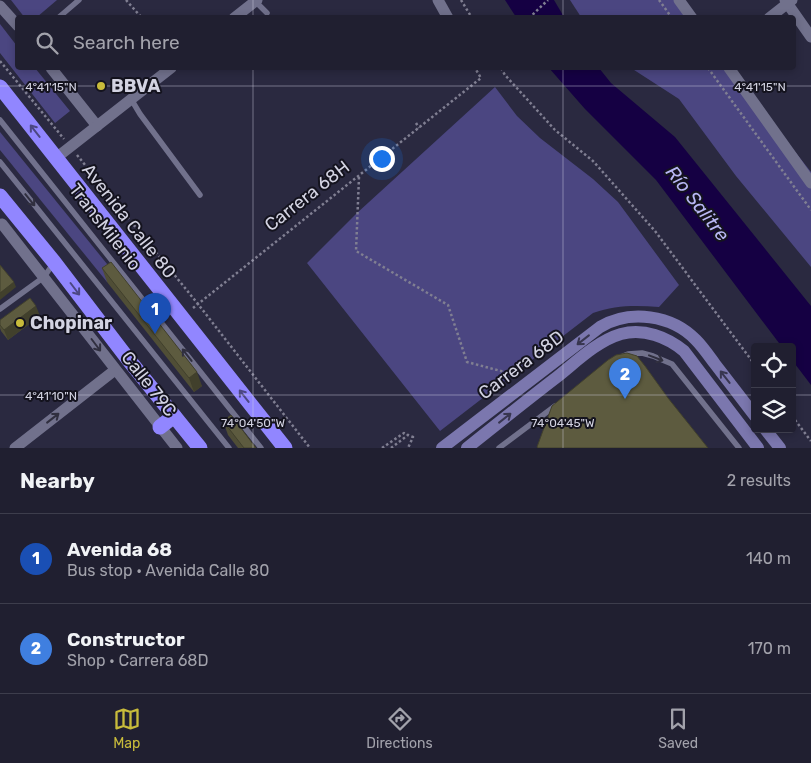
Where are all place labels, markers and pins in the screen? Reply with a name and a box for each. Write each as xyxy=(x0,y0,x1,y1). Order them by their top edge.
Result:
place label: BBVA xyxy=(111,75,160,97)
marker: BBVA xyxy=(95,80,107,92)
pin: 1 xyxy=(139,293,171,334)
place label: Chopinar xyxy=(30,312,112,334)
marker: Chopinar xyxy=(14,317,26,329)
pin: 2 xyxy=(609,358,641,399)

